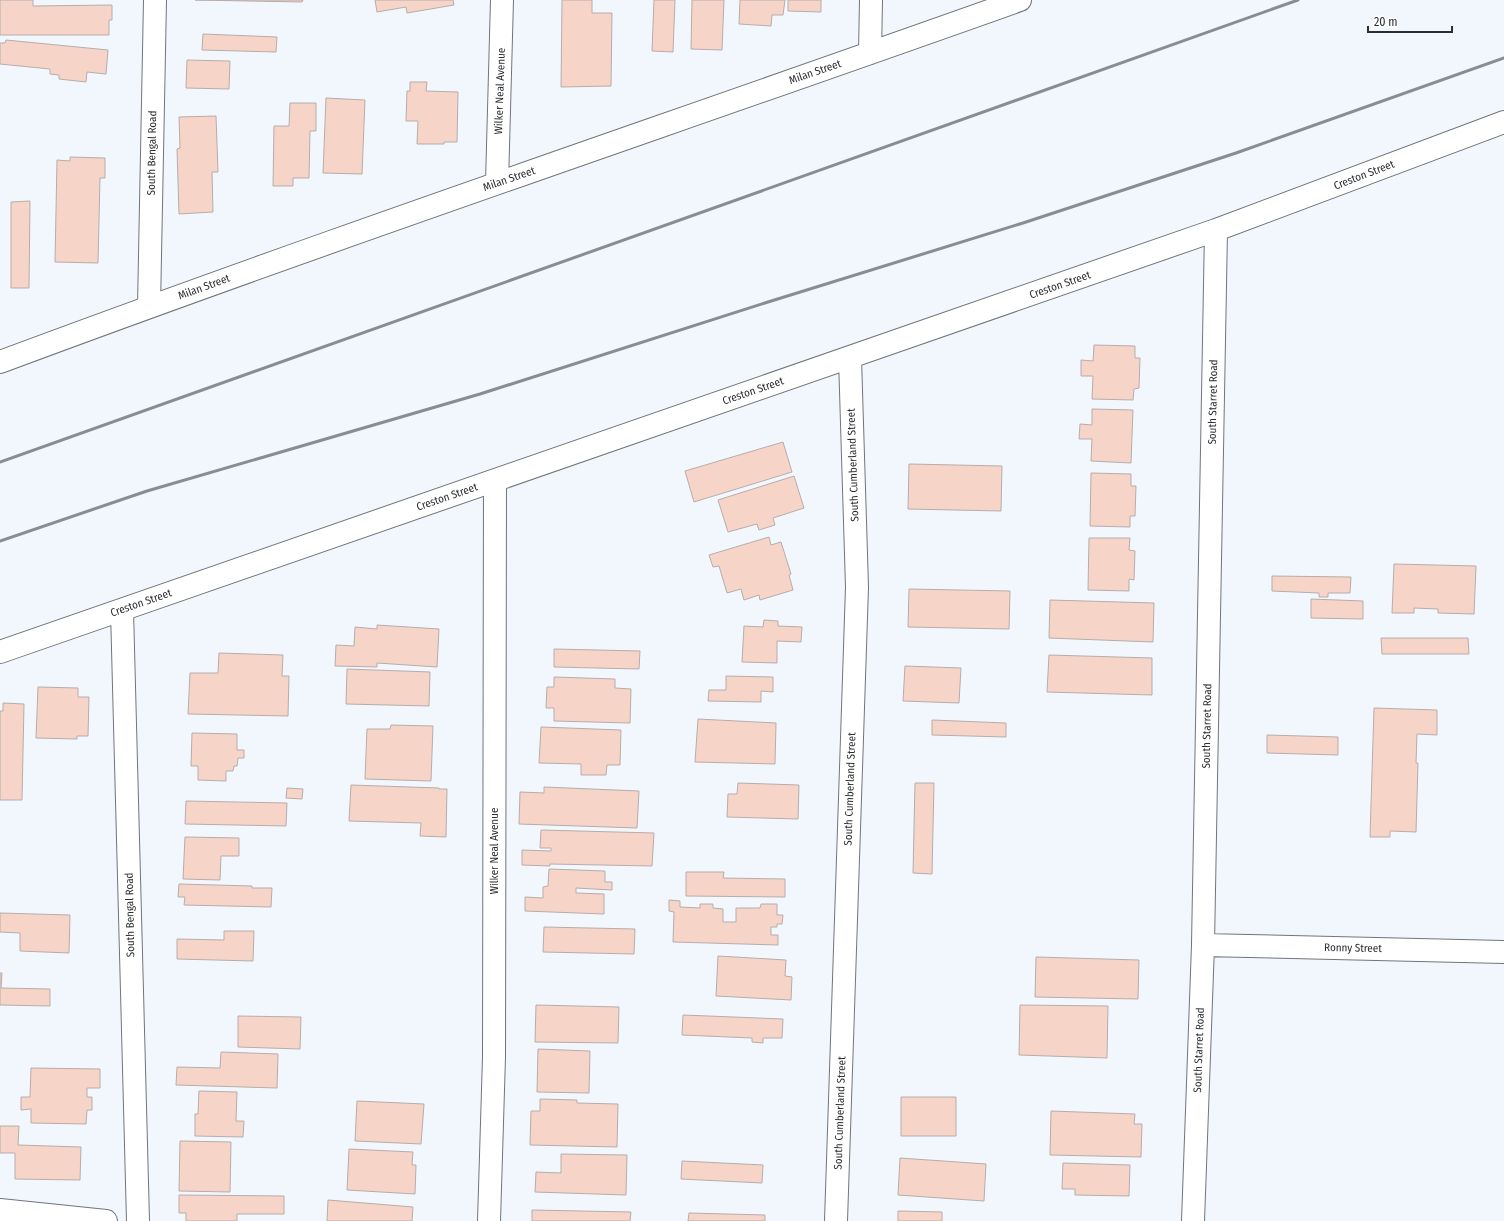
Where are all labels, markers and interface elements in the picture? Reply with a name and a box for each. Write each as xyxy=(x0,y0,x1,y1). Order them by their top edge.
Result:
scale bar xyxy=(1368,8,1452,34)
text: 20 m xyxy=(1374,15,1398,29)
street label: Wilker Neal Avenue xyxy=(492,47,508,135)
street label: Milan Street xyxy=(787,57,843,87)
street label: South Bengal Road xyxy=(145,111,159,195)
street label: Creston Street xyxy=(1332,157,1396,192)
street label: Milan Street xyxy=(481,164,537,194)
street label: Creston Street xyxy=(1028,268,1093,302)
street label: Milan Street xyxy=(176,271,232,302)
street label: South Starret Road xyxy=(1206,359,1220,445)
street label: Creston Street xyxy=(721,374,786,408)
street label: South Cumberland Street xyxy=(845,408,861,522)
street label: Creston Street xyxy=(415,480,480,514)
street label: Creston Street xyxy=(109,586,174,620)
street label: South Starret Road xyxy=(1200,683,1214,769)
street label: South Cumberland Street xyxy=(842,732,858,846)
street label: Wilker Neal Avenue xyxy=(488,808,501,894)
street label: South Bengal Road xyxy=(123,873,137,957)
street label: Ronny Street xyxy=(1324,941,1382,955)
street label: South Starret Road xyxy=(1191,1007,1207,1093)
street label: South Cumberland Street xyxy=(832,1056,848,1170)

